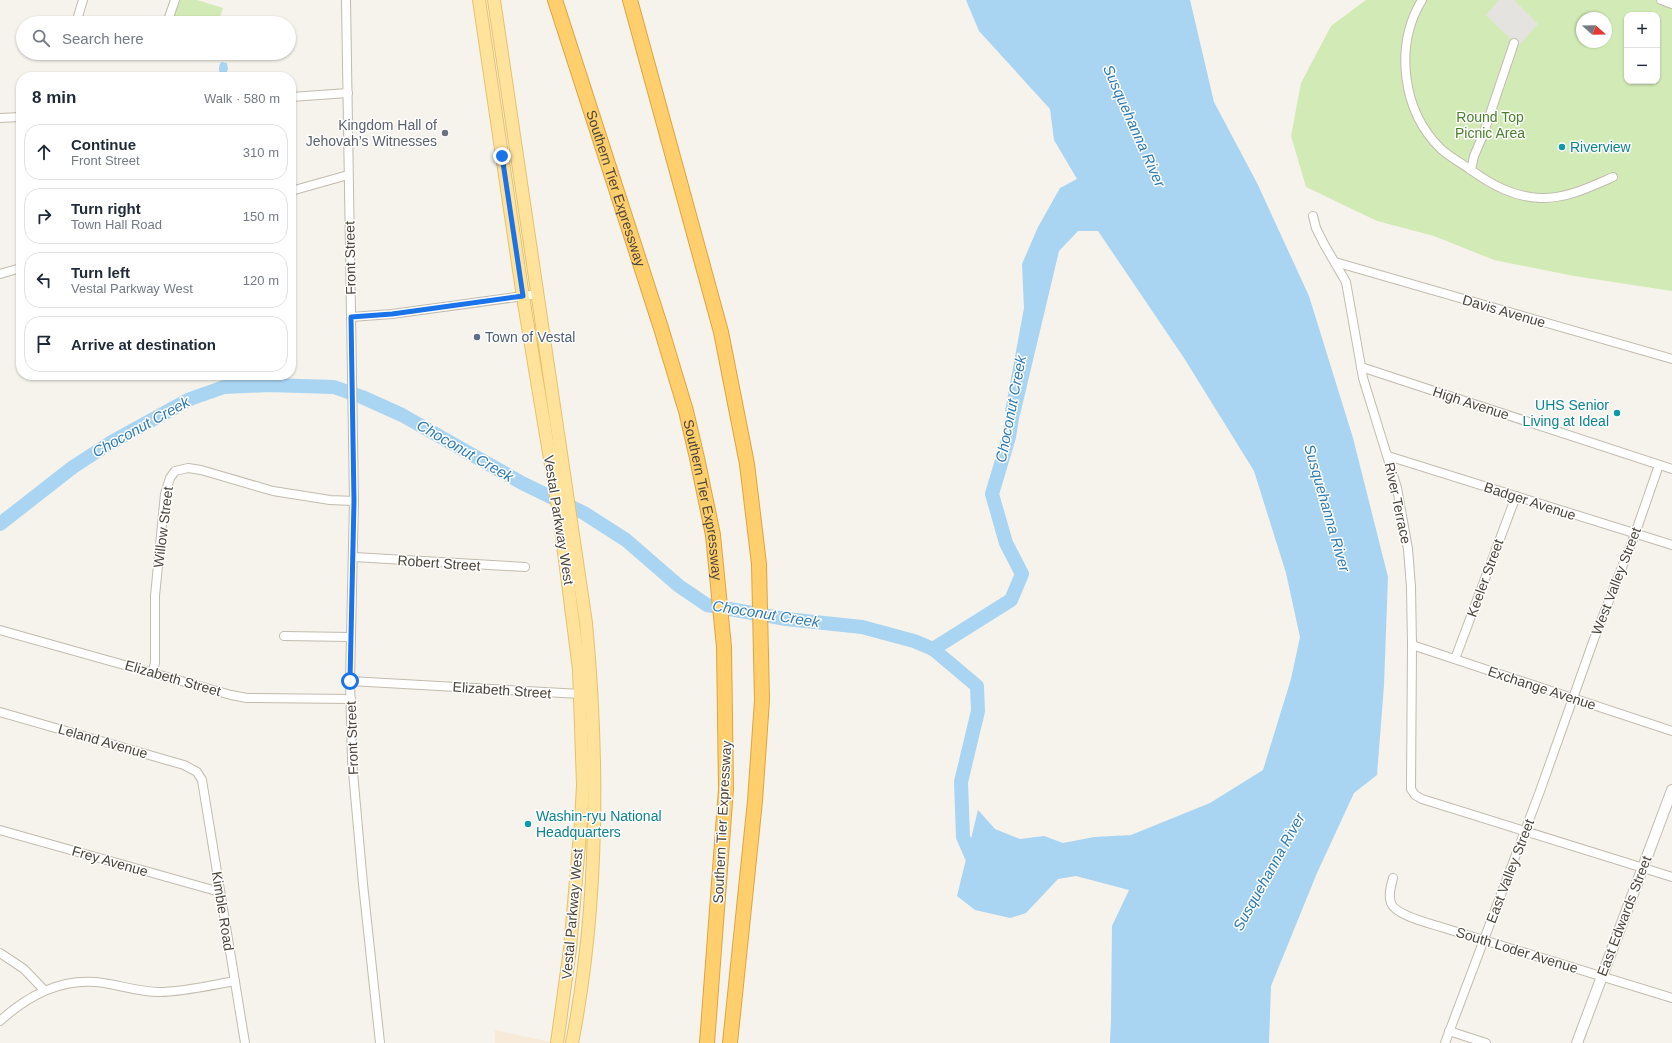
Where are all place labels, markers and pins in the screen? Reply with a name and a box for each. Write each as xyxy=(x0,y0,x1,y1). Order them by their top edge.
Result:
place label: Kingdom Hall of Jehovah’s Witnesses xyxy=(306,117,437,149)
marker: Kingdom Hall of Jehovah’s Witnesses xyxy=(440,128,450,138)
place label: Riverview xyxy=(1570,139,1632,155)
marker: Riverview xyxy=(1557,142,1567,152)
place label: Town of Vestal xyxy=(485,329,575,345)
marker: Town of Vestal xyxy=(472,332,482,342)
place label: UHS Senior Living at Ideal xyxy=(1523,397,1609,429)
marker: UHS Senior Living at Ideal xyxy=(1612,408,1622,418)
place label: Washin-ryu National Headquarters xyxy=(536,808,662,840)
marker: Washin-ryu National Headquarters xyxy=(523,819,533,829)

